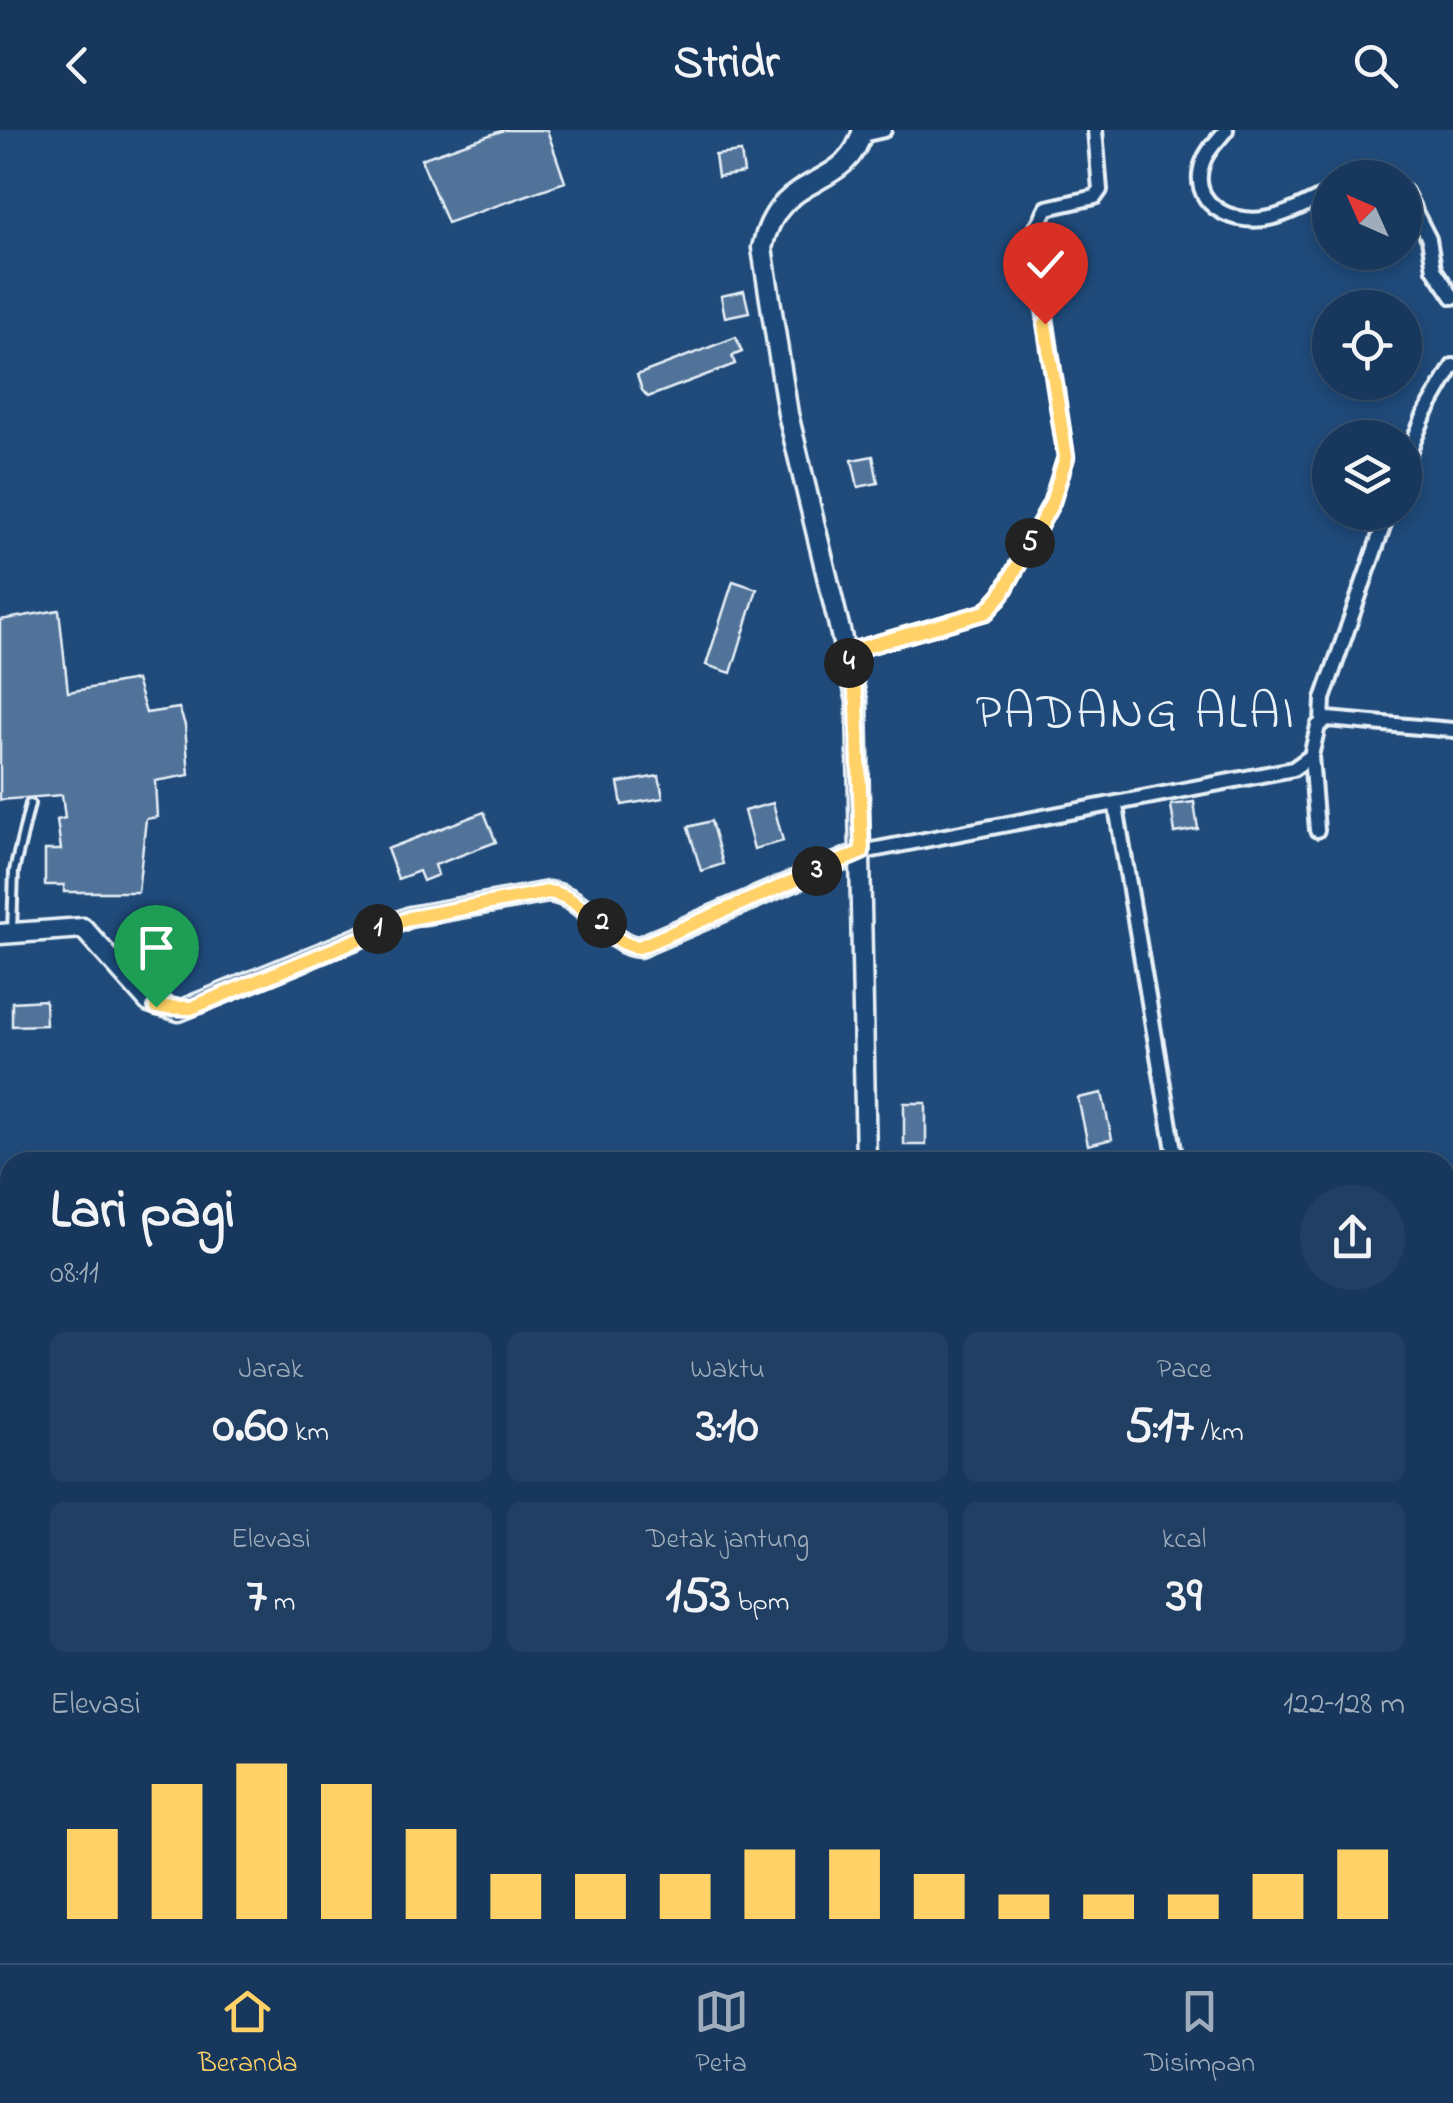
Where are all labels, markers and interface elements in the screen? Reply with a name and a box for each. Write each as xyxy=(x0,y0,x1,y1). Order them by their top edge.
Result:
text: Stridr xyxy=(674,32,779,98)
icon: back xyxy=(50,38,105,93)
icon: search xyxy=(1348,38,1403,93)
north arrow xyxy=(1312,160,1422,270)
map controls xyxy=(1312,160,1422,530)
pin xyxy=(1003,222,1088,325)
icon: check xyxy=(1018,237,1073,292)
button: locate xyxy=(1312,290,1422,400)
button: layers xyxy=(1312,420,1422,530)
pin: 5 xyxy=(1005,518,1055,568)
text: 5 xyxy=(1022,522,1038,563)
pin: 4 xyxy=(824,638,874,688)
text: 4 xyxy=(843,642,855,683)
district label: PADANG ALAI xyxy=(975,678,1297,751)
pin: 3 xyxy=(792,846,842,896)
text: 3 xyxy=(811,850,823,891)
pin: 2 xyxy=(577,898,627,948)
text: 2 xyxy=(595,902,609,943)
pin: 1 xyxy=(353,904,403,954)
pin xyxy=(114,905,199,1008)
text: 1 xyxy=(374,908,382,949)
icon: arrive xyxy=(129,920,184,975)
text: Lari pagi xyxy=(50,1173,235,1253)
button: share xyxy=(1300,1185,1405,1290)
text: 08:11 xyxy=(50,1251,99,1298)
text: Jarak xyxy=(238,1350,303,1391)
text: Waktu xyxy=(690,1350,765,1391)
text: Pace xyxy=(1157,1350,1211,1391)
text: 0.60 xyxy=(213,1391,288,1464)
text: 3:10 xyxy=(696,1391,759,1464)
text: 5:17 xyxy=(1125,1391,1194,1464)
text: km xyxy=(288,1413,329,1454)
text: /km xyxy=(1194,1413,1244,1454)
text: Elevasi xyxy=(231,1520,311,1561)
text: Detak jantung xyxy=(646,1520,809,1561)
text: kcal xyxy=(1162,1520,1206,1561)
text: 7 xyxy=(246,1561,267,1634)
text: 153 xyxy=(666,1561,731,1634)
text: 39 xyxy=(1166,1561,1202,1634)
text: m xyxy=(267,1583,296,1624)
text: bpm xyxy=(731,1583,789,1624)
text: Elevasi xyxy=(50,1682,141,1729)
text: 122–128 m xyxy=(1283,1682,1405,1729)
tab: Beranda xyxy=(198,1984,298,2085)
tab: Peta xyxy=(694,1984,749,2085)
tab: Disimpan xyxy=(1144,1984,1255,2085)

